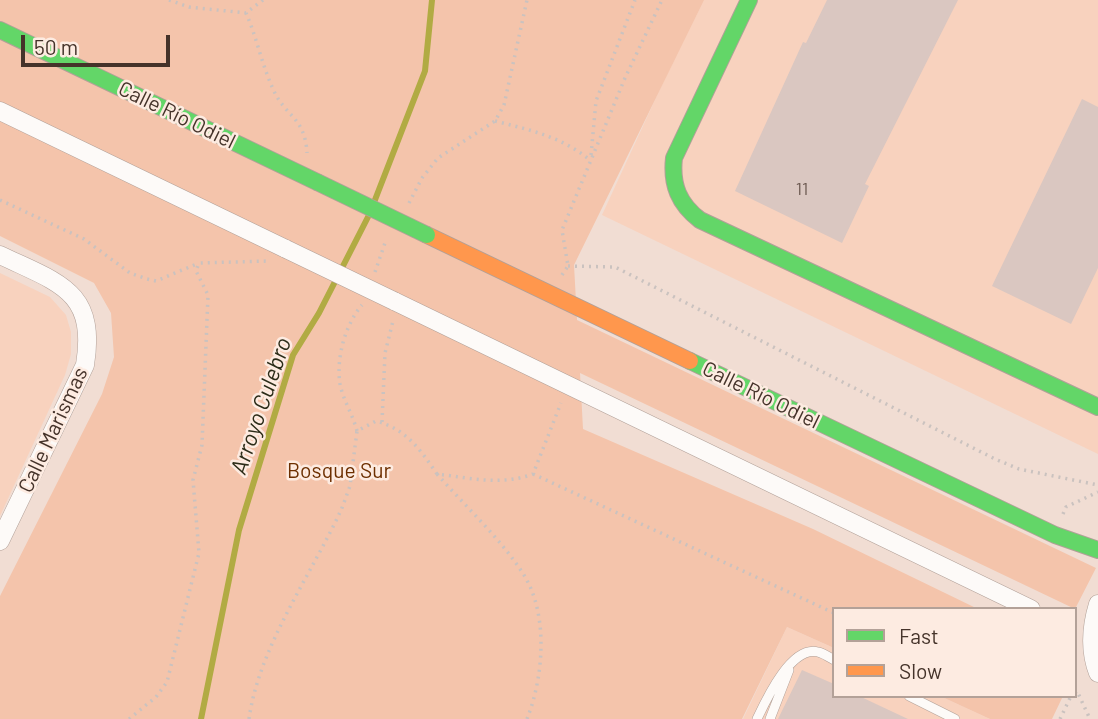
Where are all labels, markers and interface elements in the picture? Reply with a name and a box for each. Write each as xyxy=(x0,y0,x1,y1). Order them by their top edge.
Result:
scale bar xyxy=(24,21,173,65)
text: 50 m xyxy=(34,34,78,59)
street label: Calle Río Odiel xyxy=(114,76,240,154)
house number: 11 xyxy=(796,178,808,200)
water label: Arroyo Culebro xyxy=(225,334,297,478)
street label: Calle Río Odiel xyxy=(698,356,824,434)
street label: Calle Marismas xyxy=(13,363,93,497)
park label: Bosque Sur xyxy=(287,458,391,484)
legend xyxy=(832,607,1077,698)
text: Fast xyxy=(899,623,939,648)
text: Slow xyxy=(899,658,942,683)

